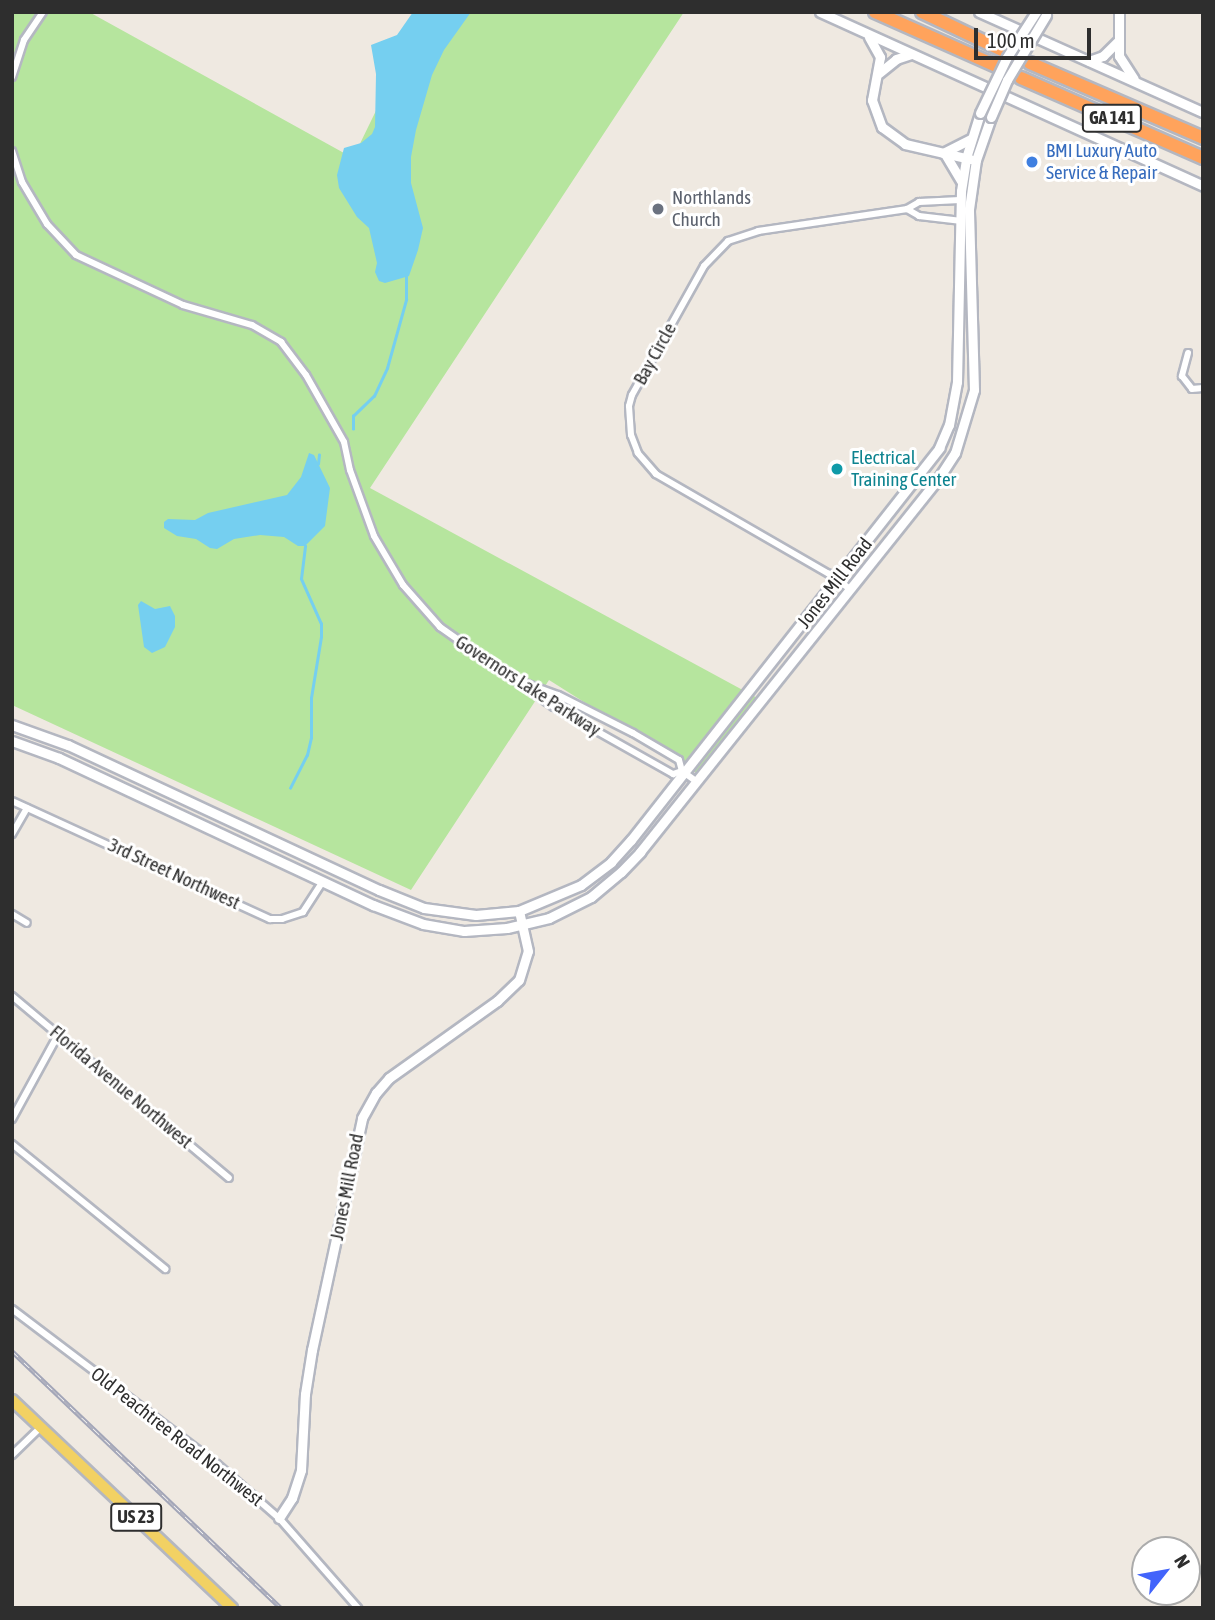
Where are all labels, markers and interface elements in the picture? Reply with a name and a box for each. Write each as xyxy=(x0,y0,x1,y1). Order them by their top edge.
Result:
scale bar xyxy=(977,14,1094,58)
text: 100 m xyxy=(987,28,1035,52)
road number: GA 141 xyxy=(1080,104,1144,132)
place label: BMI Luxury Auto Service & Repair xyxy=(1046,140,1157,184)
marker: BMI Luxury Auto Service & Repair xyxy=(1024,154,1040,170)
place label: Northlands Church xyxy=(672,187,751,231)
marker: Northlands Church xyxy=(650,201,666,217)
street label: Bay Circle xyxy=(629,319,681,389)
place label: Electrical Training Center xyxy=(851,447,956,491)
marker: Electrical Training Center xyxy=(829,461,845,477)
street label: Jones Mill Road xyxy=(793,533,877,633)
street label: Governors Lake Parkway xyxy=(451,631,605,741)
street label: 3rd Street Northwest xyxy=(105,834,243,914)
street label: Florida Avenue Northwest xyxy=(45,1021,197,1153)
street label: Jones Mill Road xyxy=(325,1132,369,1242)
street label: Old Peachtree Road Northwest xyxy=(86,1363,268,1511)
road number: US 23 xyxy=(110,1502,162,1532)
north arrow xyxy=(1131,1536,1201,1606)
text: N xyxy=(1170,1551,1195,1572)

